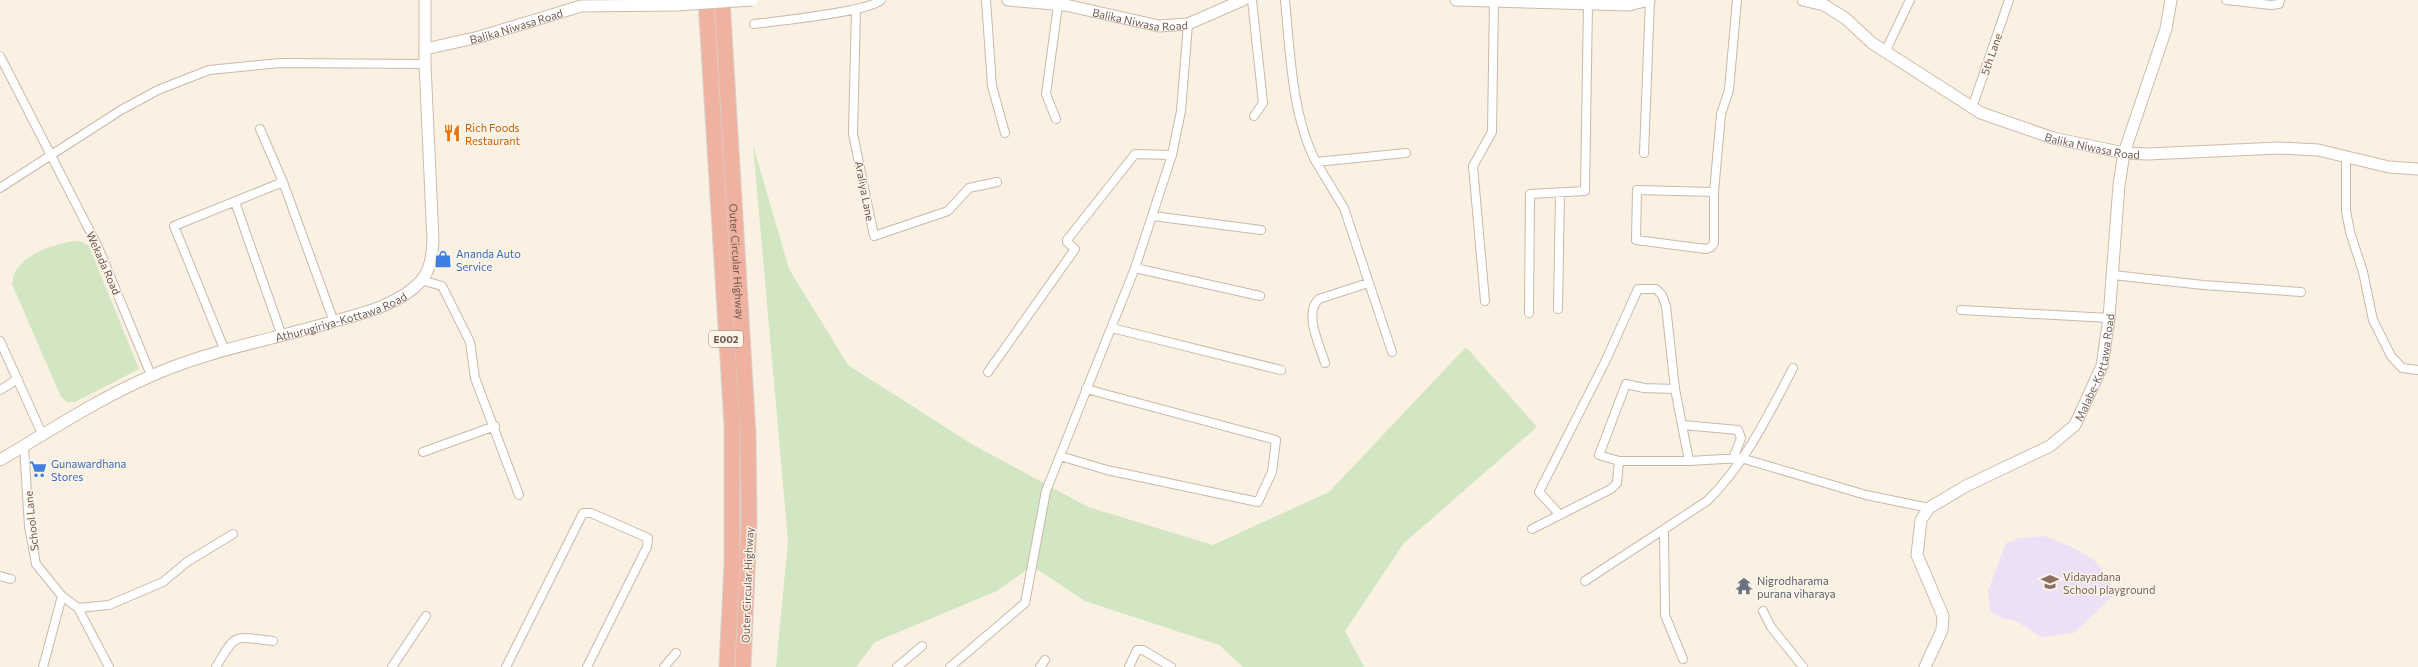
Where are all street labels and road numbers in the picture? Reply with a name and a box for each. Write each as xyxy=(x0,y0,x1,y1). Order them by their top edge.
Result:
street label: Balika Niwasa Road xyxy=(468,5,564,45)
street label: Balika Niwasa Road xyxy=(1091,5,1188,33)
street label: 5th Lane xyxy=(1978,31,2004,77)
street label: Balika Niwasa Road xyxy=(2043,129,2140,160)
street label: Araliya Lane xyxy=(853,160,877,222)
street label: Outer Circular Highway xyxy=(728,203,748,320)
street label: Wekada Road xyxy=(84,229,124,297)
street label: Athurugiriya-Kottawa Road xyxy=(274,289,409,343)
street label: Malabe-Kottawa Road xyxy=(2071,313,2116,423)
road number: E002 xyxy=(709,331,743,347)
street label: School Lane xyxy=(21,490,41,552)
street label: Outer Circular Highway xyxy=(738,526,756,643)

